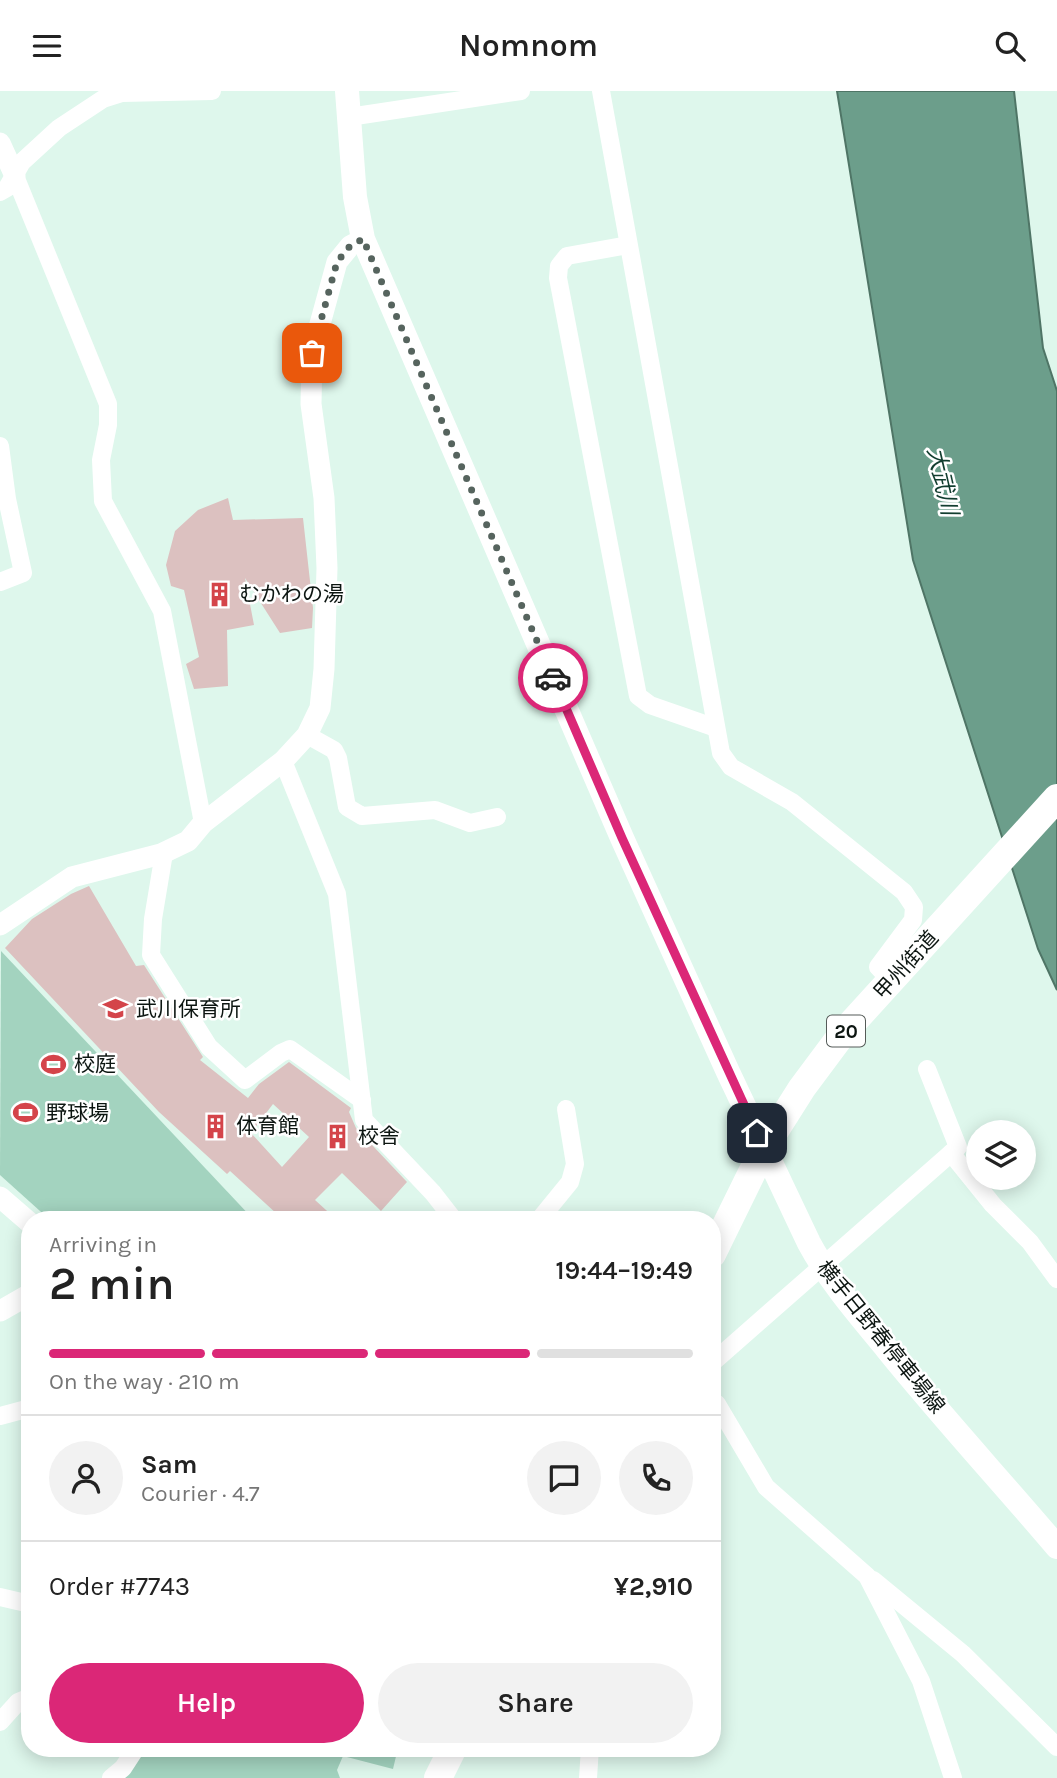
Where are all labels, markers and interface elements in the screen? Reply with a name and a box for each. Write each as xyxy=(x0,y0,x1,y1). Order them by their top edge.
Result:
icon: menu xyxy=(28,27,66,65)
text: Nomnom xyxy=(459,27,598,64)
icon: search xyxy=(991,27,1029,65)
pin xyxy=(282,323,342,383)
icon: bag xyxy=(293,334,331,372)
water label: 大武川 xyxy=(922,444,964,521)
building icon: むかわの湯 xyxy=(205,580,233,608)
place label: むかわの湯 xyxy=(239,582,344,606)
courier xyxy=(518,643,588,713)
icon: car xyxy=(534,659,572,697)
street label: 甲州街道 xyxy=(869,926,943,1004)
school or university icon: 武川保育所 xyxy=(102,995,130,1023)
place label: 武川保育所 xyxy=(136,997,241,1021)
road number: 20 xyxy=(827,1015,865,1047)
sports icon: 校庭 xyxy=(40,1050,68,1078)
place label: 校庭 xyxy=(74,1052,116,1076)
sports icon: 野球場 xyxy=(12,1099,40,1127)
place label: 野球場 xyxy=(46,1101,109,1125)
pin xyxy=(727,1103,787,1163)
building icon: 体育館 xyxy=(202,1112,230,1140)
place label: 体育館 xyxy=(236,1114,299,1138)
icon: home xyxy=(738,1114,776,1152)
map controls xyxy=(966,1120,1036,1190)
button: layers xyxy=(966,1120,1036,1190)
building icon: 校舎 xyxy=(324,1122,352,1150)
place label: 校舎 xyxy=(358,1124,400,1148)
text: Arriving in xyxy=(49,1231,157,1258)
text: 19:44–19:49 xyxy=(556,1255,693,1286)
street label: 横手日野春停車場線 xyxy=(812,1256,950,1418)
text: 2 min xyxy=(49,1257,175,1311)
text: On the way · 210 m xyxy=(49,1368,240,1395)
button: person xyxy=(49,1441,123,1515)
button: chat xyxy=(527,1441,601,1515)
button: phone xyxy=(619,1441,693,1515)
text: Sam xyxy=(141,1449,197,1480)
text: Courier · 4.7 xyxy=(141,1480,260,1507)
text: Order #7743 xyxy=(49,1571,190,1602)
text: ¥2,910 xyxy=(614,1571,693,1602)
button: Help xyxy=(49,1663,364,1743)
button: Share xyxy=(378,1663,693,1743)

